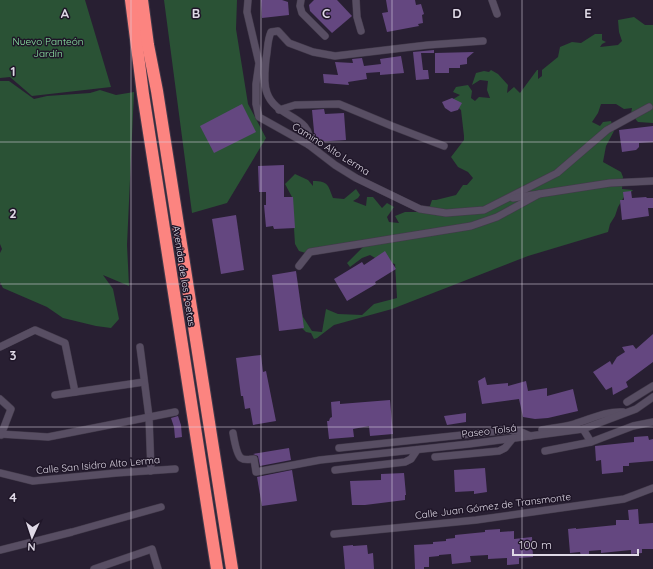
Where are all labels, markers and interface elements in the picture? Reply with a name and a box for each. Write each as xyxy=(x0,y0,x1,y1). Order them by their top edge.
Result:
text: A xyxy=(61,5,70,21)
text: B xyxy=(192,5,200,21)
text: C xyxy=(322,5,330,21)
text: D xyxy=(452,5,462,21)
text: E xyxy=(584,5,592,21)
park label: Nuevo Panteón Jardín xyxy=(12,35,84,60)
text: 1 xyxy=(10,63,16,79)
street label: Camino Alto Lerma xyxy=(290,120,372,178)
text: 2 xyxy=(9,205,17,221)
street label: Avenida de los Poetas xyxy=(170,225,198,328)
text: 3 xyxy=(10,347,17,363)
street label: Paseo Tolsá xyxy=(461,421,517,441)
street label: Calle San Isidro Alto Lerma xyxy=(36,453,160,477)
text: 4 xyxy=(9,489,17,505)
street label: Calle Juan Gómez de Transmonte xyxy=(414,490,572,522)
north arrow xyxy=(12,517,52,557)
scale bar xyxy=(513,531,638,557)
text: 100 m xyxy=(519,537,552,552)
text: N xyxy=(27,540,36,554)

